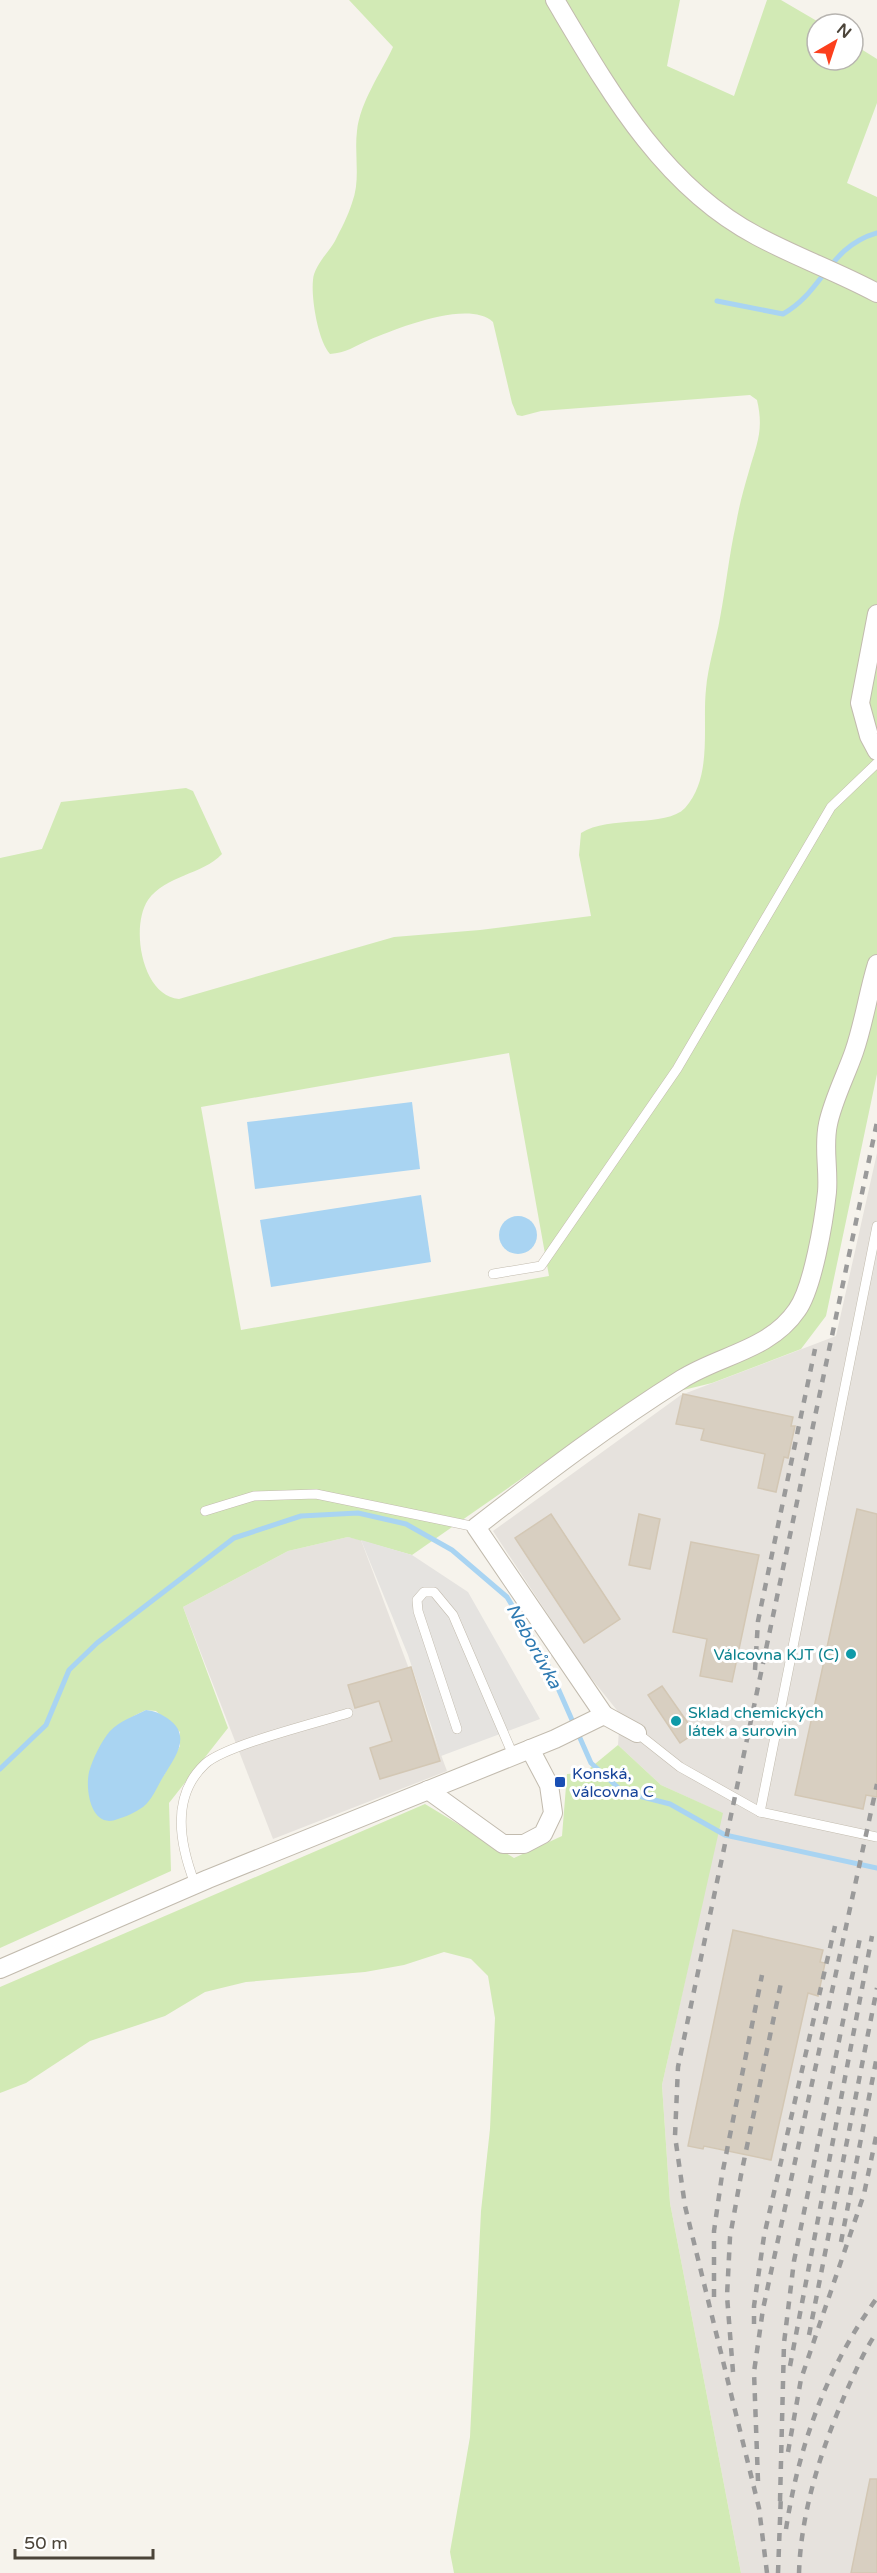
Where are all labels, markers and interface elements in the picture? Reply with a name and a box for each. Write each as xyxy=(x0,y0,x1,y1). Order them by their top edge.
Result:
north arrow xyxy=(805,12,865,72)
text: N xyxy=(833,19,855,43)
water label: Neborůvka xyxy=(502,1600,567,1693)
place label: Válcovna KJT (C) xyxy=(713,1645,839,1665)
marker: Válcovna KJT (C) xyxy=(844,1647,858,1661)
place label: Sklad chemických látek a surovin xyxy=(688,1703,824,1741)
marker: Sklad chemických látek a surovin xyxy=(669,1714,683,1728)
place label: Konská, válcovna C xyxy=(572,1764,654,1802)
marker: Konská, válcovna C xyxy=(553,1775,567,1789)
scale bar xyxy=(15,2522,153,2560)
text: 50 m xyxy=(24,2532,68,2554)

